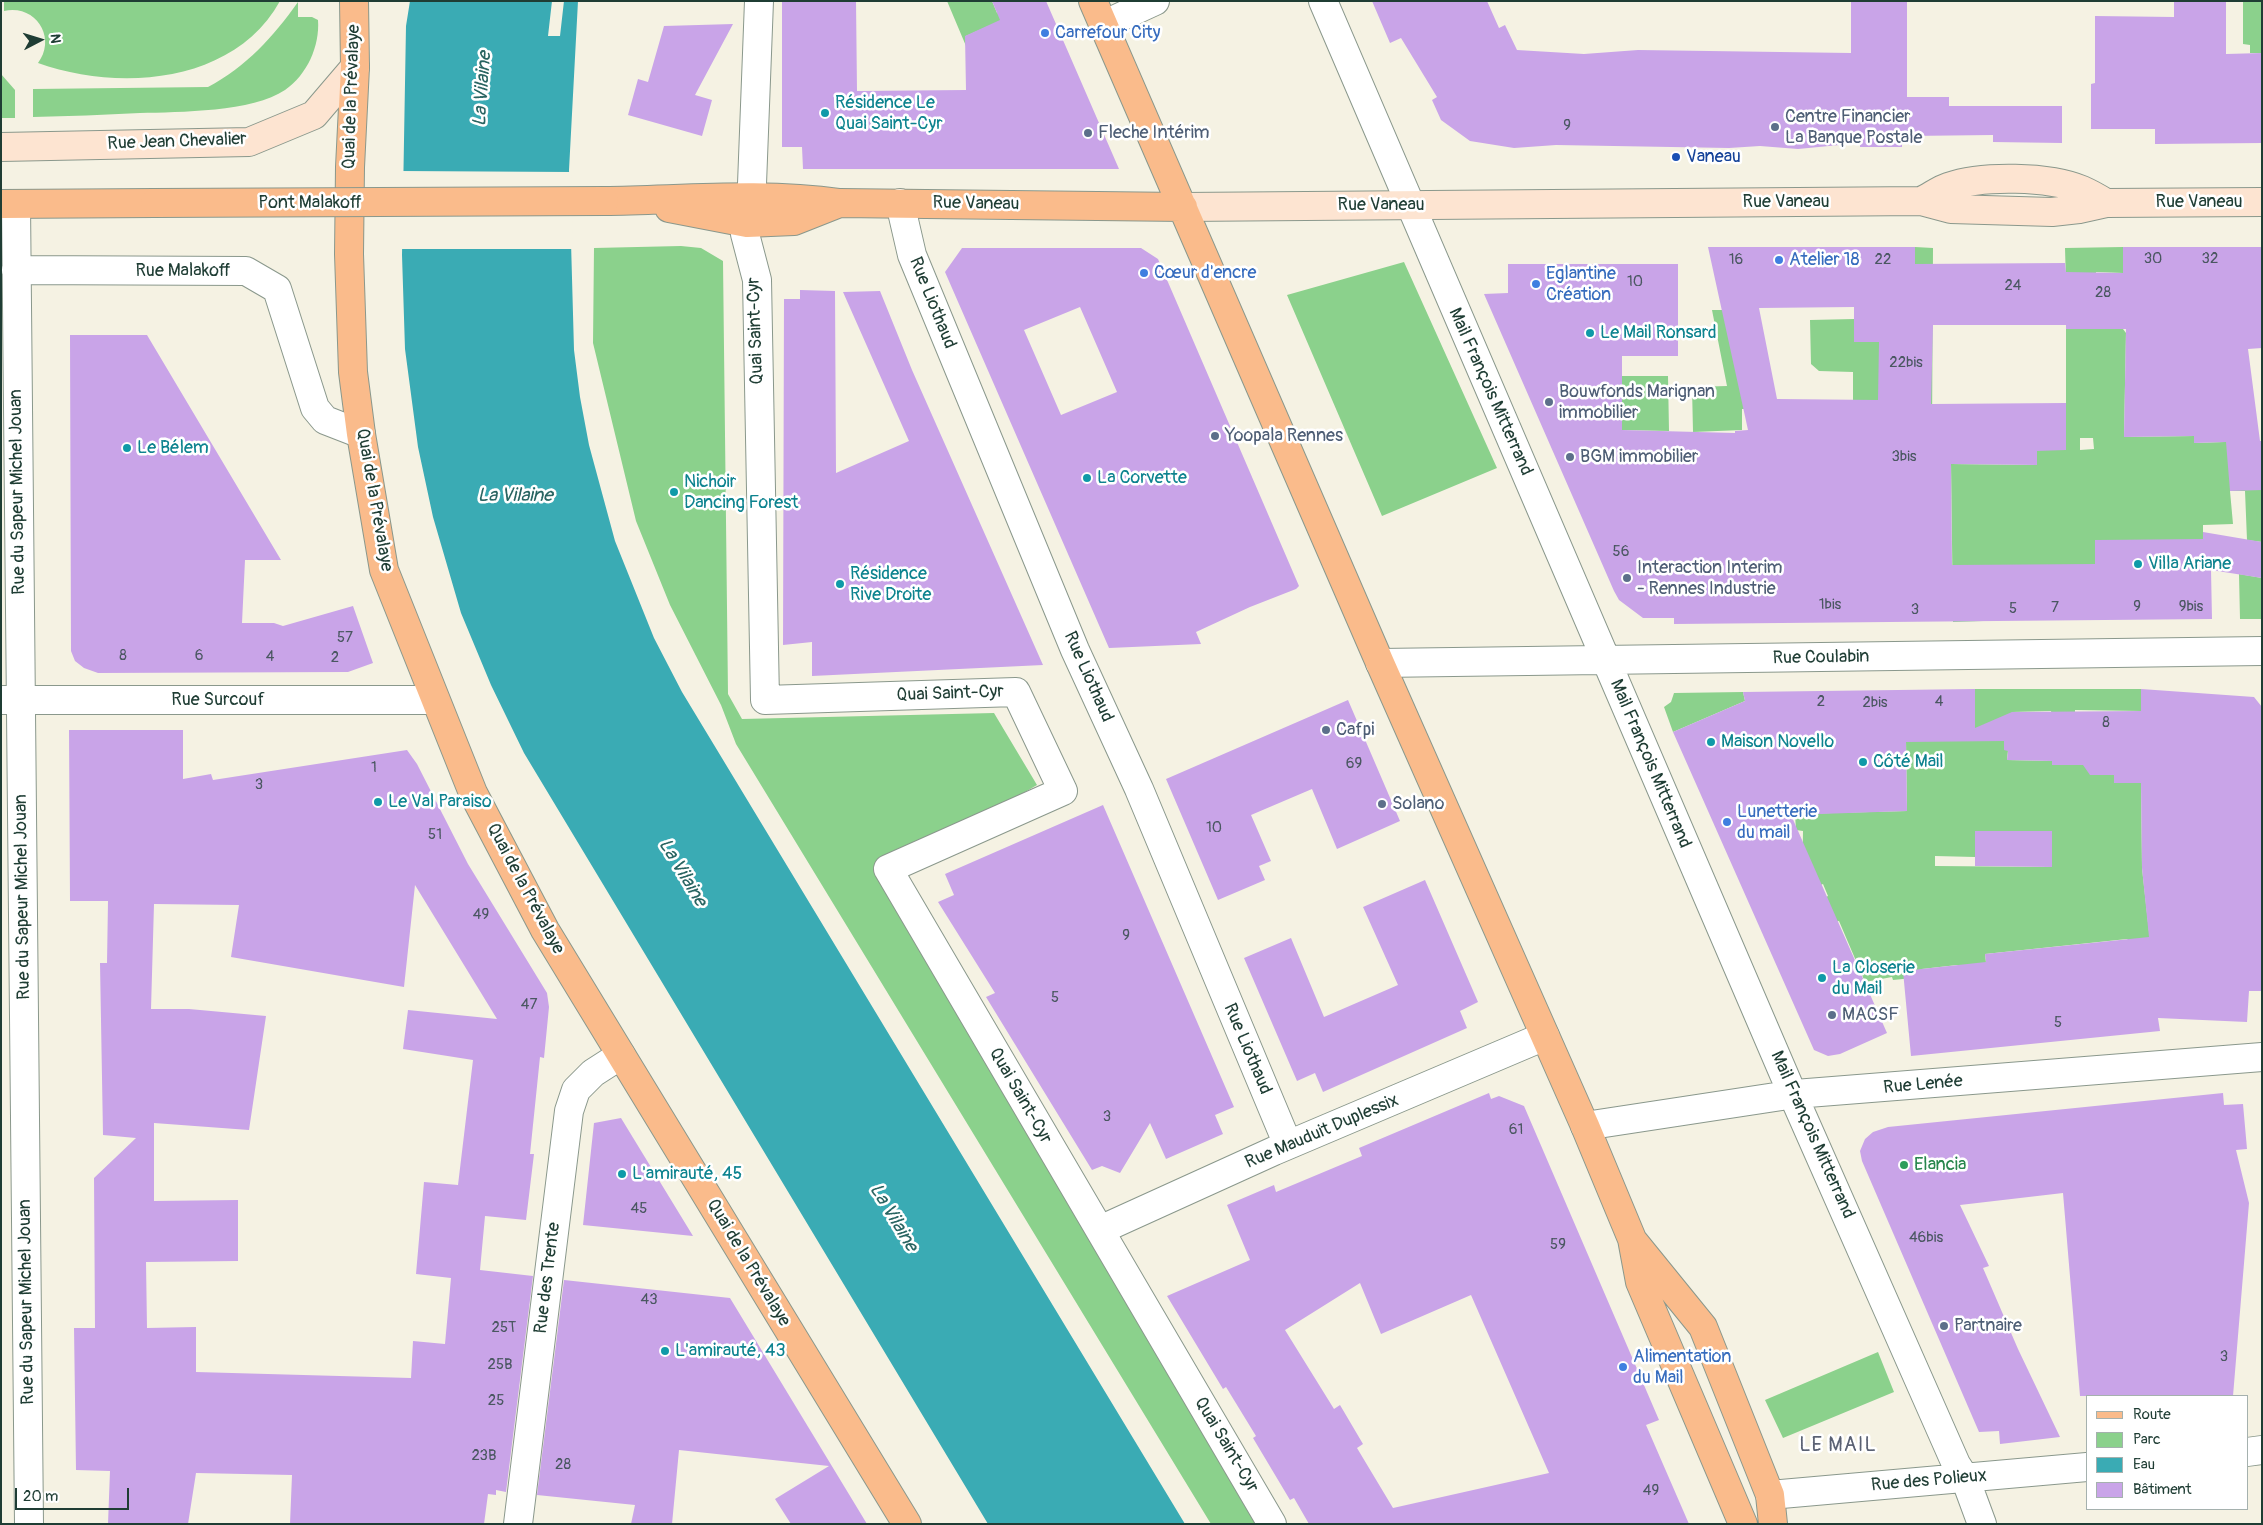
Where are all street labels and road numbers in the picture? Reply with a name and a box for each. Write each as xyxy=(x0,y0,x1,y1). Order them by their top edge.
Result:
street label: Quai de la Prévalaye xyxy=(339,24,365,170)
street label: Rue Jean Chevalier xyxy=(107,129,247,155)
street label: Rue Vaneau xyxy=(1743,191,1829,213)
street label: Rue Vaneau xyxy=(2156,191,2242,213)
street label: Pont Malakoff xyxy=(258,192,362,214)
street label: Rue Vaneau xyxy=(932,192,1020,216)
street label: Rue Vaneau xyxy=(1338,194,1424,216)
street label: Rue Liothaud xyxy=(904,254,960,352)
street label: Rue Malakoff xyxy=(135,260,231,282)
street label: Quai Saint-Cyr xyxy=(743,277,769,385)
street label: Mail François Mitterrand xyxy=(1443,305,1537,479)
street label: Rue du Sapeur Michel Jouan xyxy=(5,389,31,595)
street label: Quai de la Prévalaye xyxy=(351,427,397,573)
street label: Rue Liothaud xyxy=(1058,628,1118,726)
street label: Rue Coulabin xyxy=(1772,646,1870,670)
street label: Mail François Mitterrand xyxy=(1605,676,1695,852)
street label: Quai Saint-Cyr xyxy=(896,681,1004,707)
street label: Rue Surcouf xyxy=(171,689,265,711)
street label: Rue du Sapeur Michel Jouan xyxy=(10,794,36,1000)
street label: Quai de la Prévalaye xyxy=(481,820,569,958)
street label: Rue Liothaud xyxy=(1218,1000,1276,1098)
street label: Quai Saint-Cyr xyxy=(984,1044,1056,1148)
street label: Mail François Mitterrand xyxy=(1765,1048,1859,1222)
street label: Rue Lenée xyxy=(1882,1071,1964,1099)
street label: Rue Mauduit Duplessix xyxy=(1242,1090,1402,1174)
street label: Quai de la Prévalaye xyxy=(701,1195,795,1331)
street label: Rue du Sapeur Michel Jouan xyxy=(14,1199,40,1405)
street label: Rue des Trente xyxy=(530,1221,566,1335)
street label: Quai Saint-Cyr xyxy=(1189,1393,1263,1497)
street label: Rue des Polieux xyxy=(1870,1465,1988,1497)

